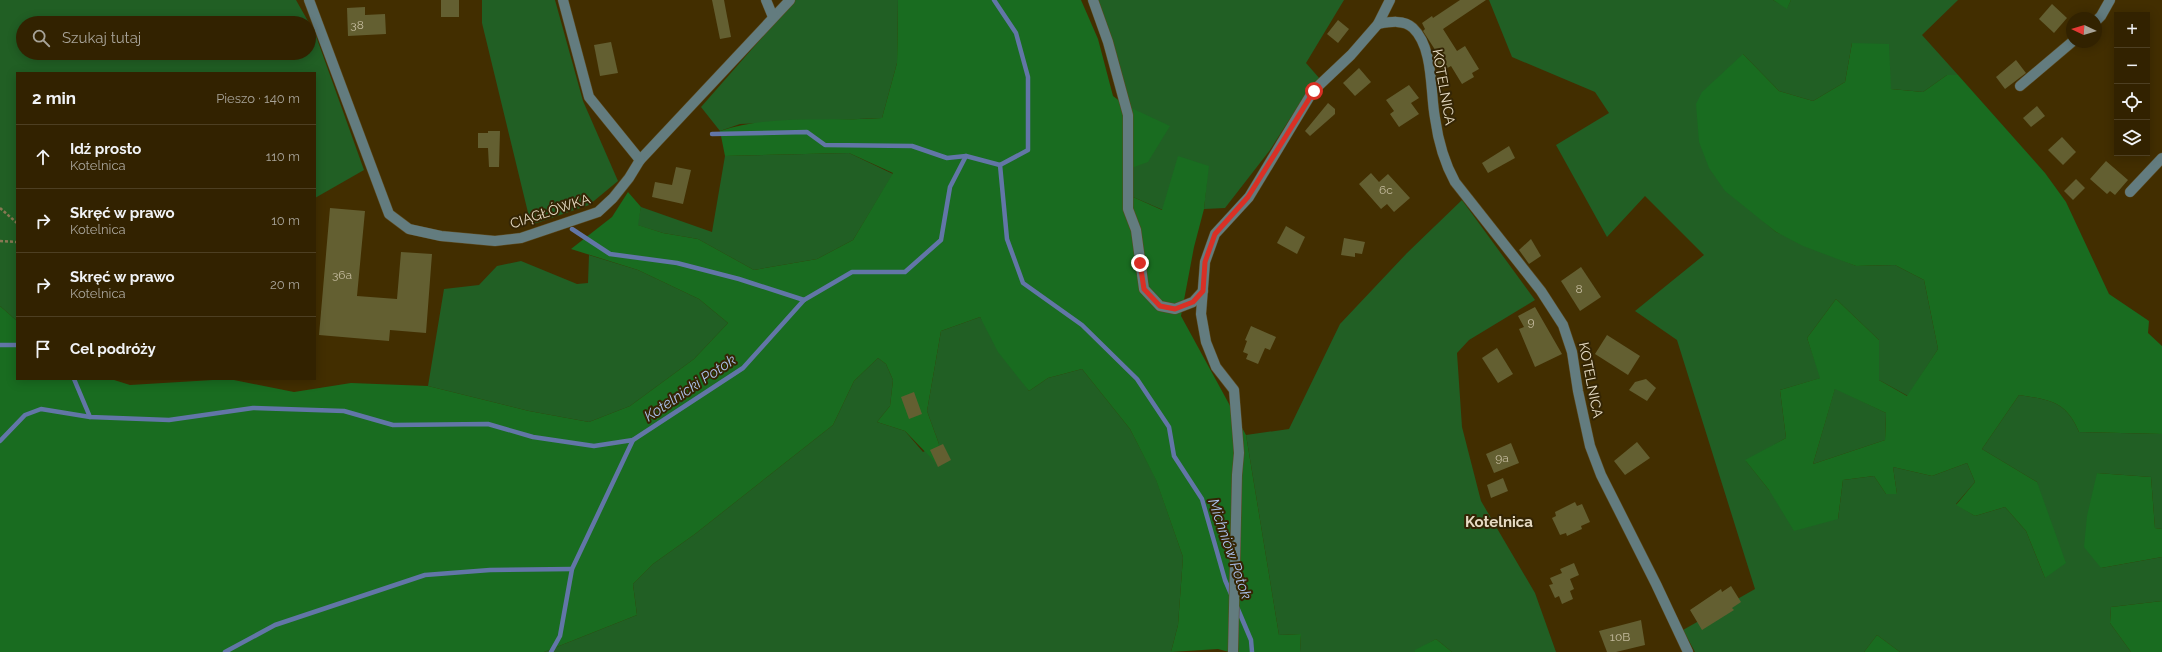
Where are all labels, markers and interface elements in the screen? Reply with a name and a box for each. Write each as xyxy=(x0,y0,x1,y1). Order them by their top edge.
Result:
north arrow xyxy=(2066,12,2102,48)
map controls xyxy=(2114,12,2150,156)
button: + xyxy=(2114,12,2150,48)
search box xyxy=(16,16,316,60)
house number: 38 xyxy=(350,18,364,32)
icon: search xyxy=(30,27,52,49)
text: Szukaj tutaj xyxy=(62,29,141,47)
street label: KOTELNICA xyxy=(1429,48,1459,127)
button: − xyxy=(2114,48,2150,84)
route start xyxy=(1305,82,1323,100)
button: locate xyxy=(2114,84,2150,120)
text: 2 min xyxy=(32,88,76,108)
text: Pieszo · 140 m xyxy=(216,91,300,106)
button: layers xyxy=(2114,120,2150,156)
text: Idź prosto xyxy=(70,140,141,158)
icon: ahead xyxy=(32,146,54,168)
text: 110 m xyxy=(266,149,300,164)
text: Kotelnica xyxy=(70,158,126,173)
house number: 6c xyxy=(1379,183,1393,197)
street label: CIĄGŁÓWKA xyxy=(508,189,593,231)
text: Skręć w prawo xyxy=(70,204,175,222)
icon: right xyxy=(32,210,54,232)
text: 10 m xyxy=(271,213,300,228)
text: Kotelnica xyxy=(70,222,126,237)
route end xyxy=(1131,254,1149,272)
text: Skręć w prawo xyxy=(70,268,175,286)
house number: 36a xyxy=(332,268,352,282)
icon: right xyxy=(32,274,54,296)
text: 20 m xyxy=(270,277,300,292)
house number: 8 xyxy=(1575,282,1583,296)
text: Kotelnica xyxy=(70,286,126,301)
house number: 9 xyxy=(1527,315,1535,329)
icon: arrive xyxy=(32,338,54,360)
text: Cel podróży xyxy=(70,340,156,358)
street label: KOTELNICA xyxy=(1576,341,1606,420)
water label: Kotelnicki Potok xyxy=(641,351,739,425)
house number: 9a xyxy=(1495,451,1509,465)
water label: Michniów Potok xyxy=(1204,496,1256,602)
district label: Kotelnica xyxy=(1465,513,1533,531)
house number: 10B xyxy=(1610,630,1630,644)

